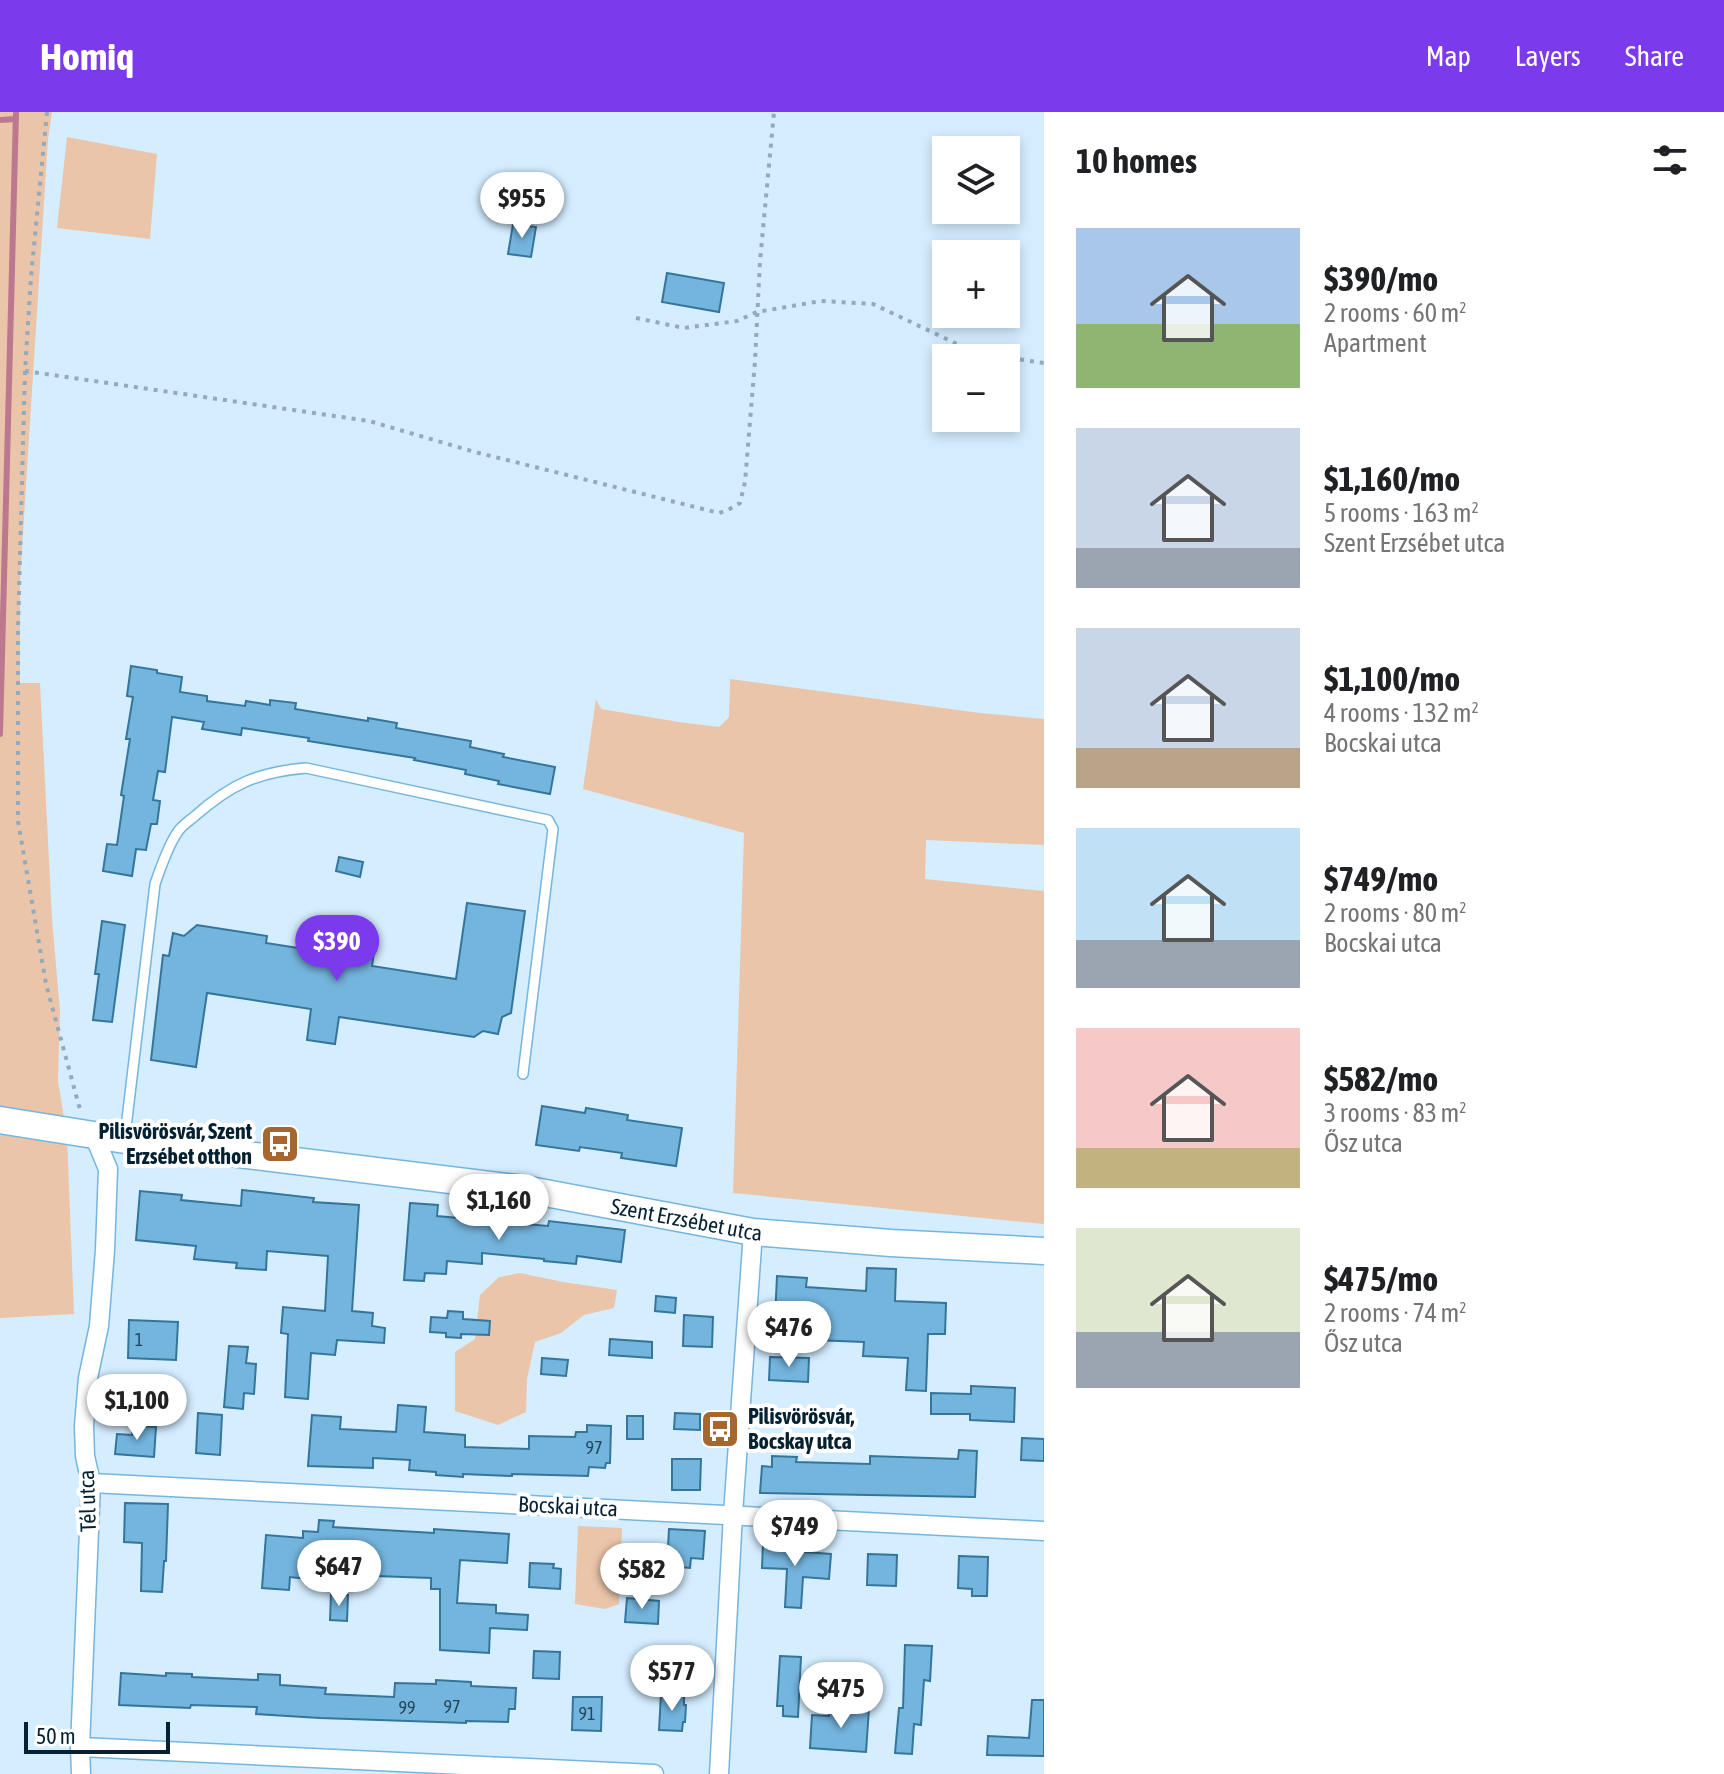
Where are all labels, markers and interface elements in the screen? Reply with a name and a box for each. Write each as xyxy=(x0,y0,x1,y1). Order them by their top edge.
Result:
text: Homiq xyxy=(40,35,134,78)
text: Map xyxy=(1426,40,1471,72)
text: Layers xyxy=(1515,40,1581,72)
text: Share xyxy=(1625,40,1684,72)
map controls xyxy=(932,136,1020,432)
button: layers xyxy=(932,136,1020,224)
icon: filters xyxy=(1648,138,1692,182)
text: 10 homes xyxy=(1076,141,1197,180)
pin: $955 xyxy=(475,172,569,240)
text: $955 xyxy=(498,183,546,213)
button: + xyxy=(932,240,1020,328)
text: $390/mo xyxy=(1324,259,1438,298)
icon: home xyxy=(1140,260,1236,356)
text: 2 rooms · 60 m² xyxy=(1324,298,1466,328)
text: Apartment xyxy=(1324,328,1427,358)
button: − xyxy=(932,344,1020,432)
text: $1,160/mo xyxy=(1324,459,1460,498)
icon: home xyxy=(1140,460,1236,556)
text: 5 rooms · 163 m² xyxy=(1324,498,1479,528)
text: Szent Erzsébet utca xyxy=(1324,528,1505,558)
text: $1,100/mo xyxy=(1324,659,1460,698)
icon: home xyxy=(1140,660,1236,756)
text: 4 rooms · 132 m² xyxy=(1324,698,1479,728)
text: Bocskai utca xyxy=(1324,728,1442,758)
text: $749/mo xyxy=(1324,859,1438,898)
icon: home xyxy=(1140,860,1236,956)
text: 2 rooms · 80 m² xyxy=(1324,898,1466,928)
pin: $390 xyxy=(290,915,384,983)
text: $390 xyxy=(313,926,361,956)
text: Bocskai utca xyxy=(1324,928,1442,958)
text: $582/mo xyxy=(1324,1059,1438,1098)
icon: home xyxy=(1140,1060,1236,1156)
text: 3 rooms · 83 m² xyxy=(1324,1098,1466,1128)
place label: Pilisvörösvár, Szent Erzsébet otthon xyxy=(99,1118,253,1169)
bus stop icon: Pilisvörösvár, Szent Erzsébet otthon xyxy=(259,1123,301,1165)
text: Ősz utca xyxy=(1324,1128,1403,1158)
pin: $1,160 xyxy=(434,1174,564,1242)
text: $1,160 xyxy=(467,1185,531,1215)
street label: Szent Erzsébet utca xyxy=(609,1193,763,1246)
text: $475/mo xyxy=(1324,1259,1438,1298)
icon: home xyxy=(1140,1260,1236,1356)
text: 2 rooms · 74 m² xyxy=(1324,1298,1466,1328)
pin: $476 xyxy=(742,1301,836,1369)
text: $476 xyxy=(765,1312,813,1342)
text: Ősz utca xyxy=(1324,1328,1403,1358)
house number: 1 xyxy=(135,1329,143,1350)
pin: $1,100 xyxy=(72,1374,202,1442)
text: $1,100 xyxy=(105,1385,169,1415)
place label: Pilisvörösvár, Bocskay utca xyxy=(748,1403,855,1454)
bus stop icon: Pilisvörösvár, Bocskay utca xyxy=(699,1408,741,1450)
house number: 97 xyxy=(586,1437,602,1458)
street label: Tél utca xyxy=(73,1469,101,1533)
street label: Bocskai utca xyxy=(517,1490,619,1522)
pin: $749 xyxy=(748,1500,842,1568)
text: $749 xyxy=(771,1511,819,1541)
pin: $647 xyxy=(292,1540,386,1608)
pin: $582 xyxy=(595,1543,689,1611)
text: $647 xyxy=(315,1551,363,1581)
text: $582 xyxy=(618,1554,666,1584)
pin: $577 xyxy=(625,1645,719,1713)
text: $577 xyxy=(648,1656,696,1686)
pin: $475 xyxy=(794,1662,888,1730)
text: $475 xyxy=(817,1673,865,1703)
house number: 97 xyxy=(444,1696,460,1717)
house number: 99 xyxy=(399,1697,415,1718)
house number: 91 xyxy=(579,1703,595,1724)
scale bar xyxy=(24,1718,170,1754)
text: 50 m xyxy=(36,1723,76,1749)

